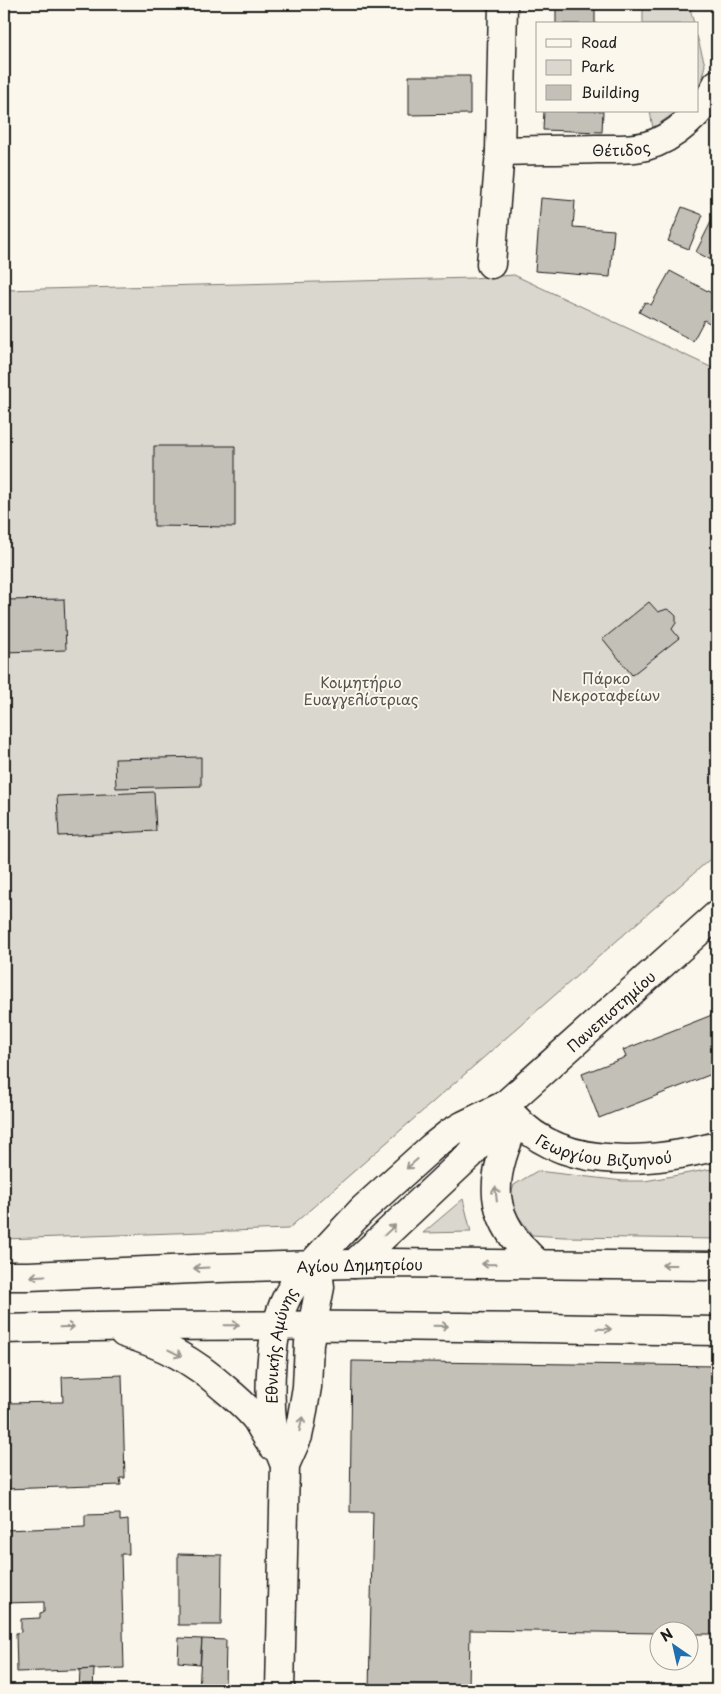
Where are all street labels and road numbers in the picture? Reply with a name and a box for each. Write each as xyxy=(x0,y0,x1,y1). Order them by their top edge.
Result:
street label: Θέτιδος xyxy=(592,134,653,161)
street label: Πανεπιστημίου xyxy=(561,964,660,1057)
street label: Γεωργίου Βιζυηνού xyxy=(532,1127,673,1170)
street label: Αγίου Δημητρίου xyxy=(296,1251,423,1277)
street label: Εθνικής Αμύνης xyxy=(259,1282,302,1404)

